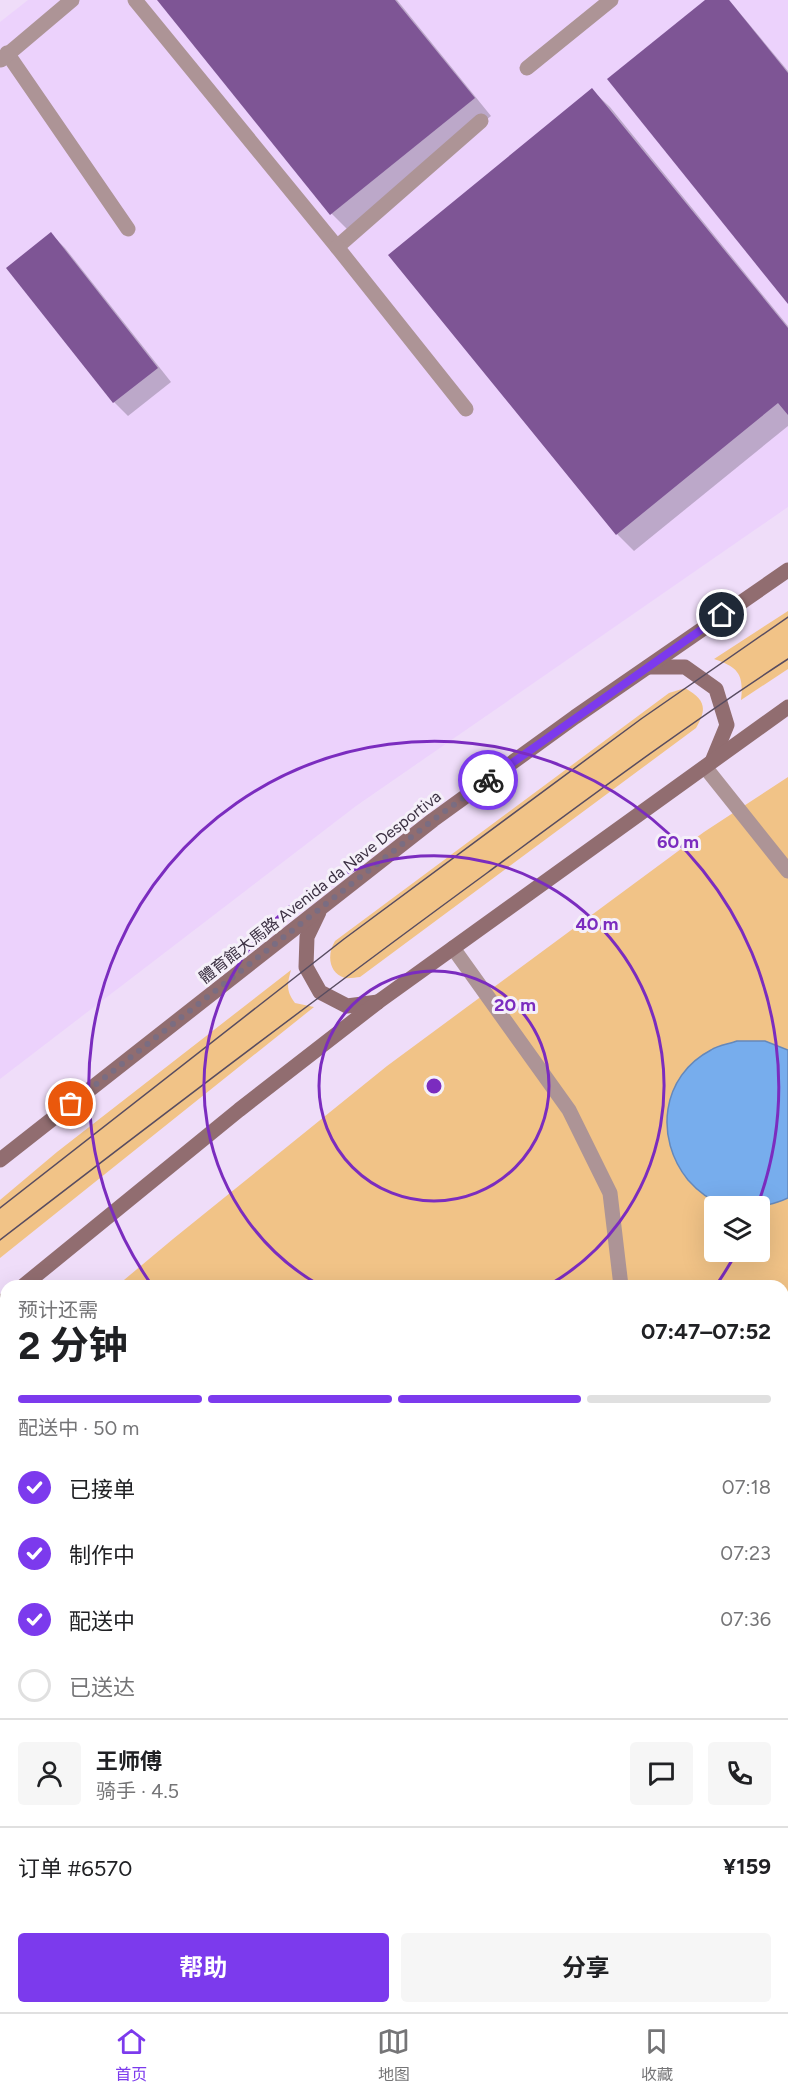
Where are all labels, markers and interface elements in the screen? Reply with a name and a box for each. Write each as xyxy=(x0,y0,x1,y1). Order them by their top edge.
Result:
pin xyxy=(696,589,747,640)
icon: home xyxy=(705,598,738,631)
courier xyxy=(458,750,518,810)
icon: bike xyxy=(472,764,505,797)
street label: 體育館大馬路 Avenida da Nave Desportiva xyxy=(195,787,445,987)
text: 60 m xyxy=(657,831,699,853)
text: 40 m xyxy=(575,913,619,935)
text: 20 m xyxy=(494,994,536,1016)
centre of rings xyxy=(424,1076,444,1096)
pin xyxy=(45,1078,96,1129)
icon: bag xyxy=(54,1087,87,1120)
map controls xyxy=(704,1196,770,1262)
button: layers xyxy=(704,1196,770,1262)
text: 预计还需 xyxy=(18,1298,98,1322)
text: 07:47–07:52 xyxy=(641,1318,771,1345)
text: 2 分钟 xyxy=(18,1322,128,1369)
text: 配送中 · 50 m xyxy=(18,1416,139,1440)
icon: check xyxy=(18,1471,51,1504)
text: 07:18 xyxy=(722,1475,771,1499)
text: 已接单 xyxy=(69,1476,135,1503)
icon: check xyxy=(18,1537,51,1570)
text: 07:23 xyxy=(720,1541,771,1565)
text: 制作中 xyxy=(69,1542,135,1569)
icon: check xyxy=(18,1603,51,1636)
text: 07:36 xyxy=(720,1607,771,1631)
text: 配送中 xyxy=(69,1608,135,1635)
text: 已送达 xyxy=(69,1674,135,1701)
button: person xyxy=(18,1742,81,1805)
button: chat xyxy=(630,1742,693,1805)
button: phone xyxy=(708,1742,771,1805)
text: 王师傅 xyxy=(96,1748,162,1775)
text: 骑手 · 4.5 xyxy=(96,1779,179,1803)
text: ¥159 xyxy=(723,1853,771,1880)
text: 订单 #6570 xyxy=(18,1855,132,1882)
button: 帮助 xyxy=(18,1933,389,2002)
button: 分享 xyxy=(401,1933,771,2002)
tab: 首页 xyxy=(115,2025,148,2085)
tab: 地图 xyxy=(377,2025,410,2085)
tab: 收藏 xyxy=(640,2025,673,2085)

